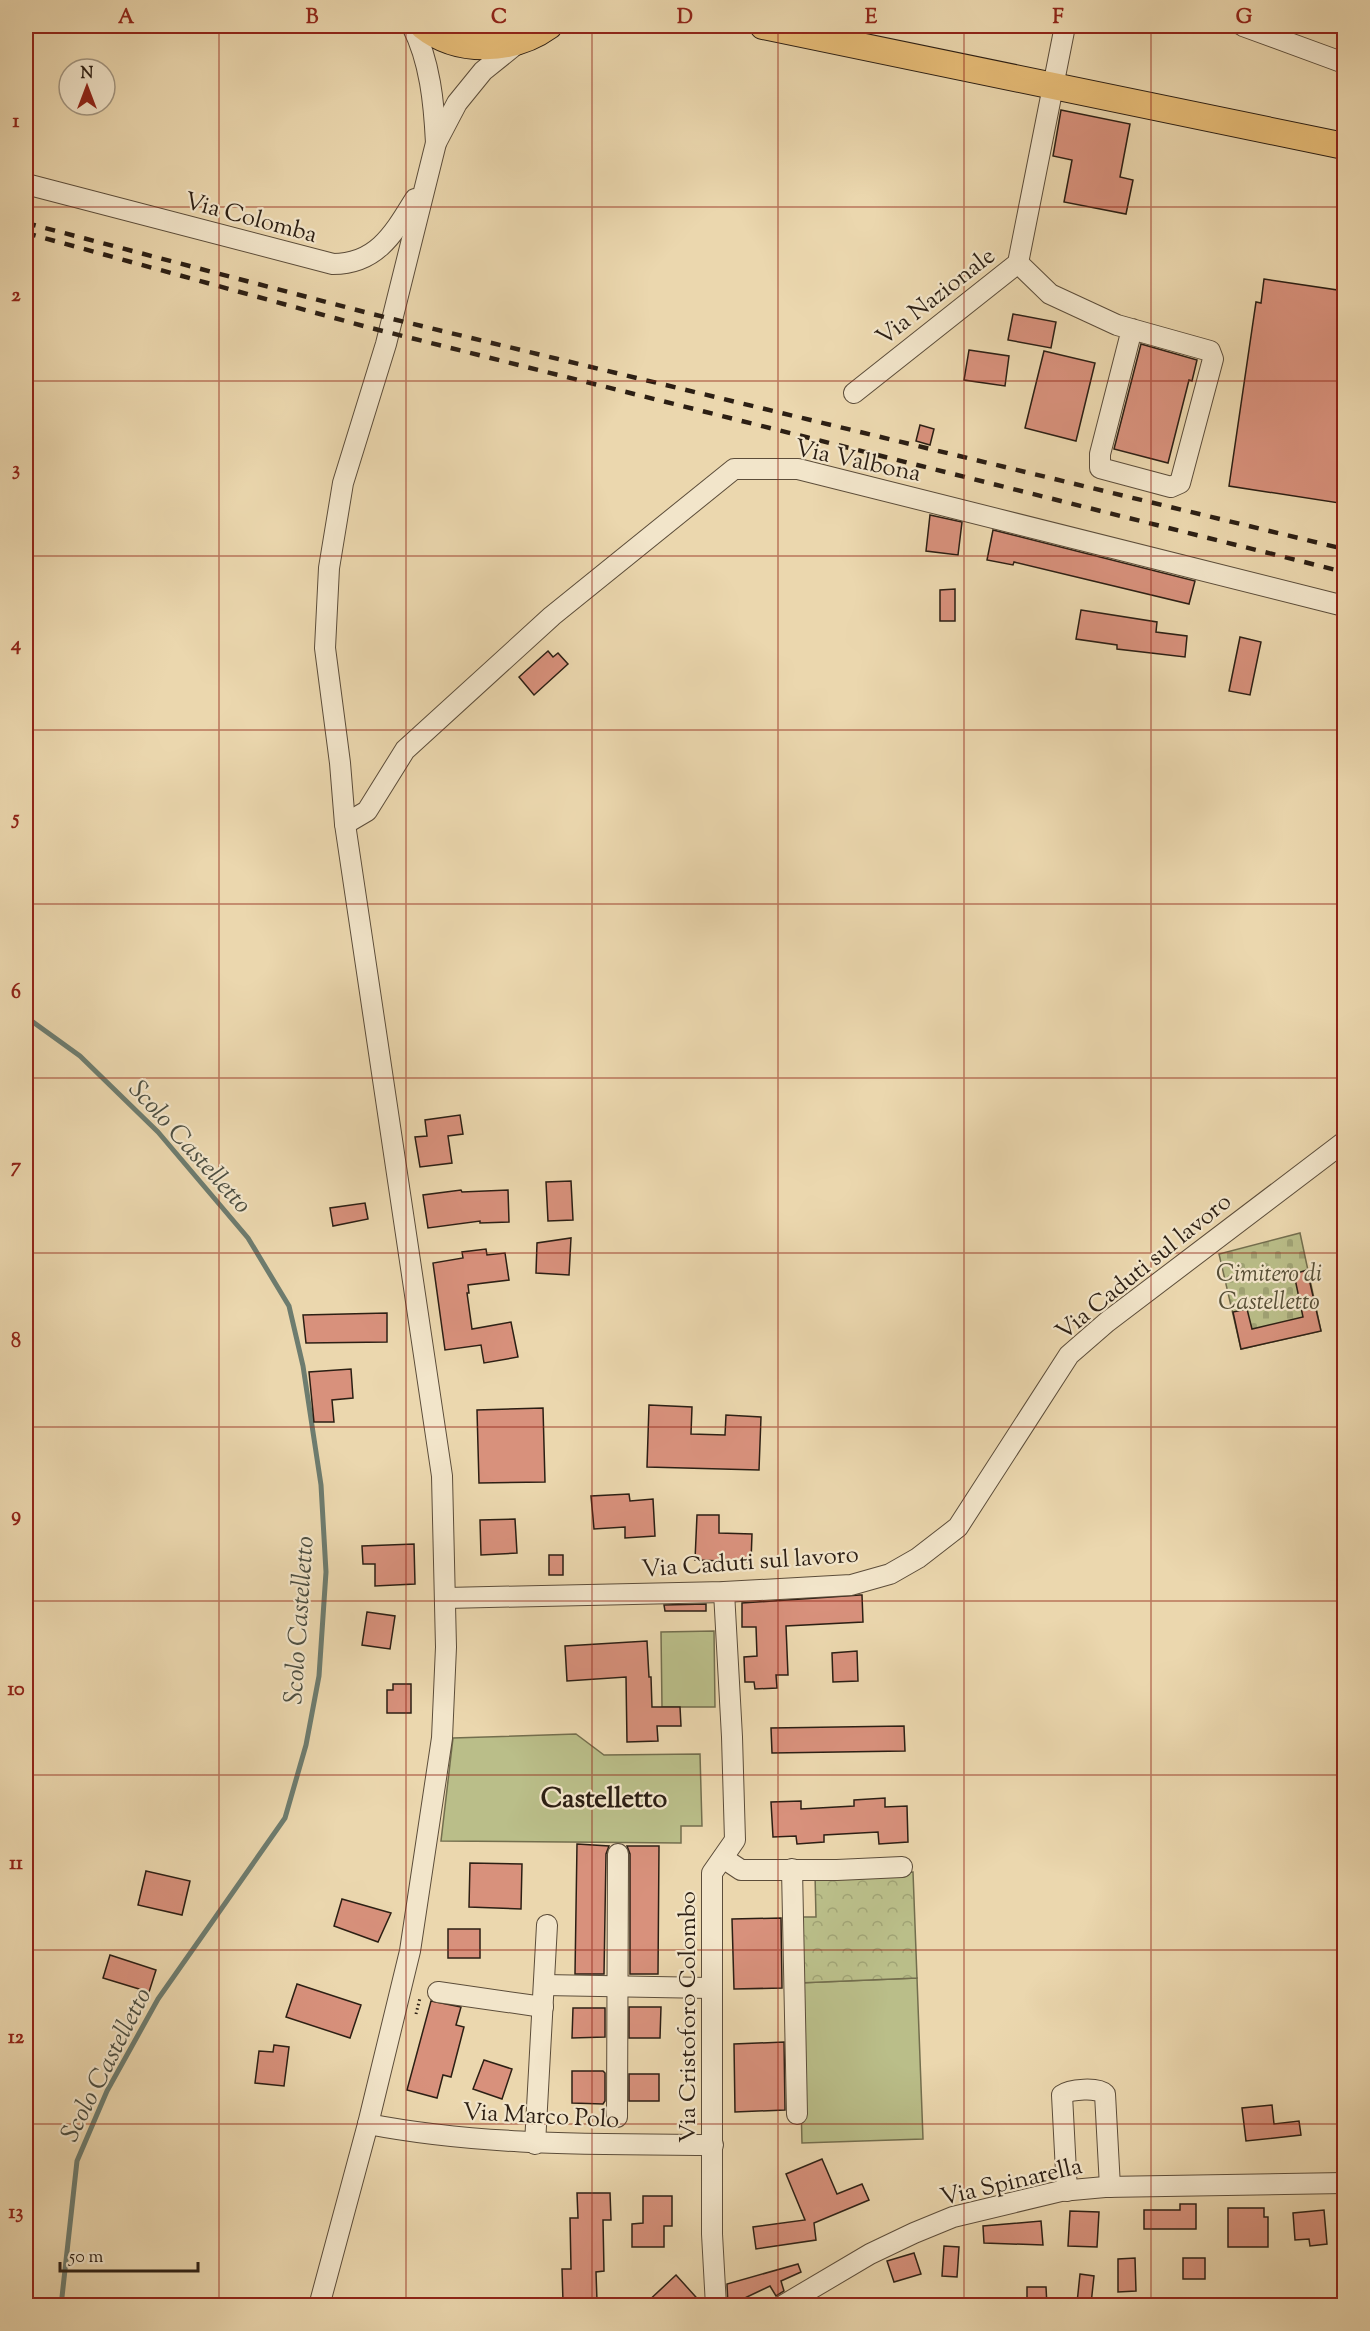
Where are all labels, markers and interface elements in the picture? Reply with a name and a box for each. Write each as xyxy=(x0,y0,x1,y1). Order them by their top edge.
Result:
text: A xyxy=(118,4,135,33)
text: B xyxy=(306,4,319,33)
text: C xyxy=(491,4,507,33)
text: D xyxy=(677,4,693,33)
text: E xyxy=(865,4,878,33)
text: F xyxy=(1052,4,1064,33)
text: G xyxy=(1236,4,1253,33)
north arrow xyxy=(57,57,117,117)
text: N xyxy=(81,63,94,86)
text: 1 xyxy=(13,108,20,137)
street label: Via Colomba xyxy=(180,185,321,253)
street label: Via Nazionale xyxy=(869,240,1003,355)
text: 2 xyxy=(11,282,21,311)
street label: Via Valbona xyxy=(791,432,924,492)
text: 3 xyxy=(12,456,20,485)
text: 4 xyxy=(10,631,21,660)
text: 5 xyxy=(11,805,20,834)
text: 6 xyxy=(11,979,21,1008)
water label: Scolo Castelletto xyxy=(119,1073,259,1223)
text: 7 xyxy=(11,1153,22,1182)
street label: Via Caduti sul lavoro xyxy=(1049,1186,1239,1349)
park label: Cimitero di Castelletto xyxy=(1216,1258,1322,1320)
text: 8 xyxy=(11,1328,21,1357)
text: 9 xyxy=(11,1502,21,1531)
water label: Scolo Castelletto xyxy=(276,1535,325,1705)
street label: Via Caduti sul lavoro xyxy=(640,1538,860,1588)
text: 10 xyxy=(7,1676,25,1705)
district label: Castelletto xyxy=(541,1781,668,1820)
text: 11 xyxy=(9,1850,23,1879)
street label: Via Cristoforo Colombo xyxy=(672,1891,706,2143)
water label: Scolo Castelletto xyxy=(53,1982,162,2149)
text: 12 xyxy=(8,2024,25,2053)
street label: Via Marco Polo xyxy=(462,2096,620,2138)
street label: Via Spinarella xyxy=(937,2150,1086,2216)
text: 13 xyxy=(9,2199,23,2228)
scale bar xyxy=(60,2235,198,2273)
text: 50 m xyxy=(68,2245,104,2271)

